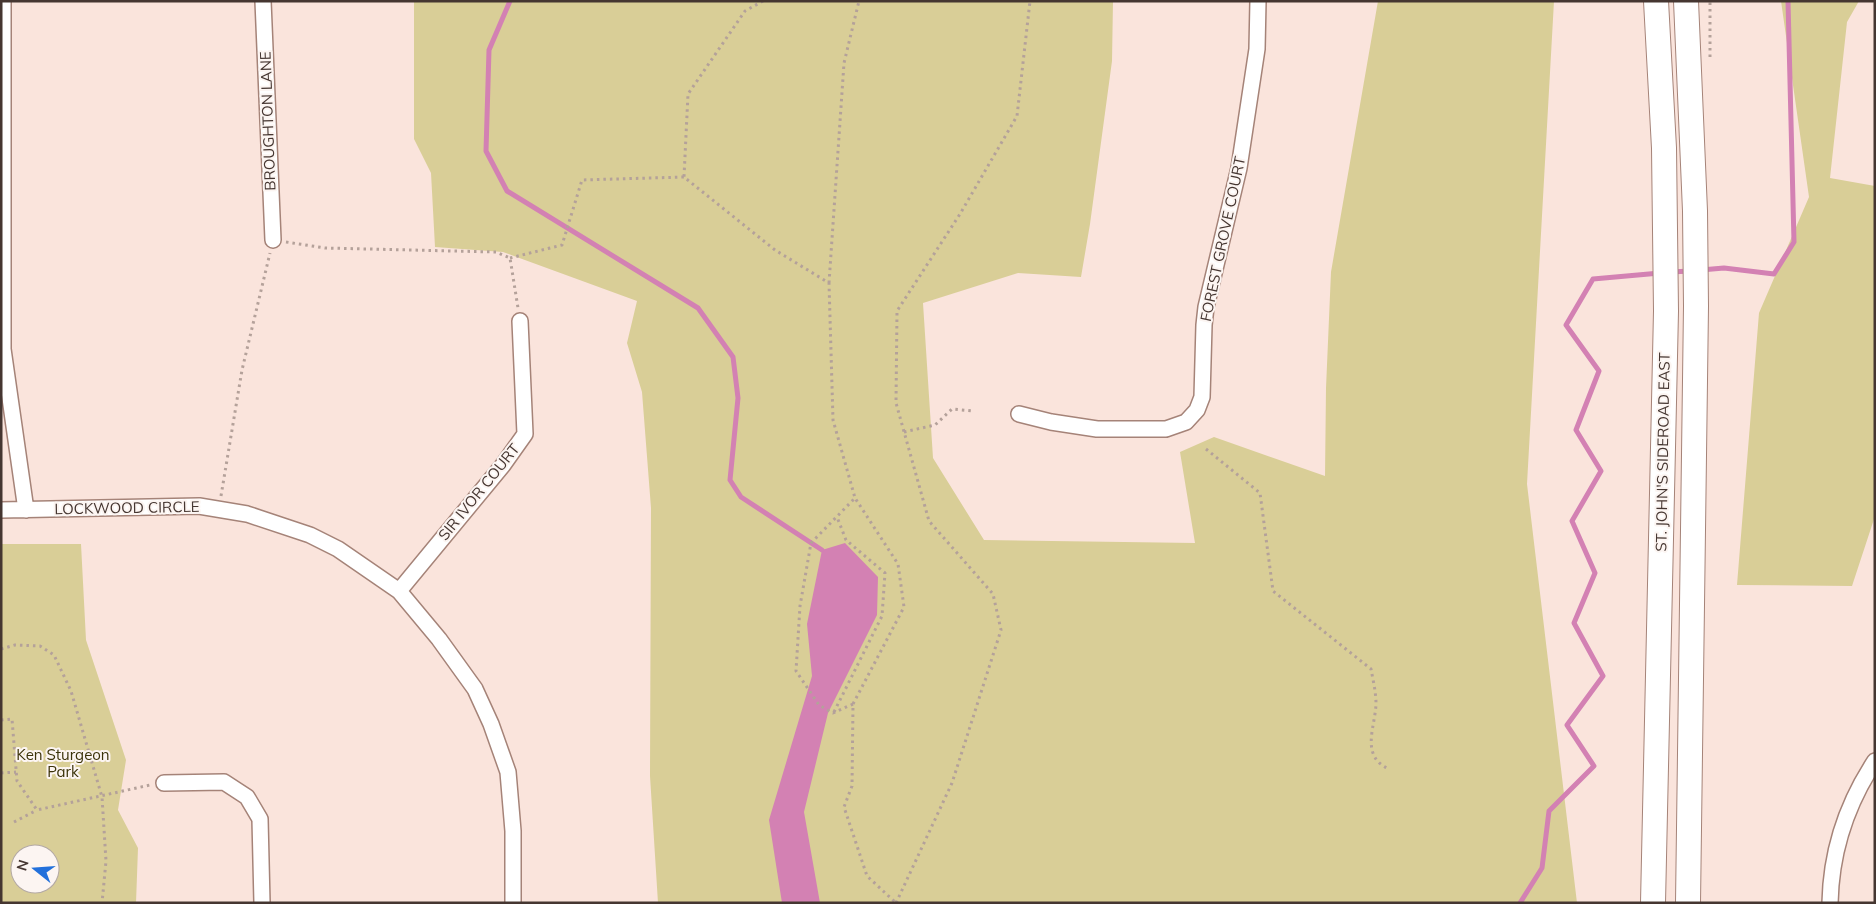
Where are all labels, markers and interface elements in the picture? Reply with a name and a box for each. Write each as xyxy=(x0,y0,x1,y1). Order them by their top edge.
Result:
street label: BROUGHTON LANE xyxy=(256,51,279,191)
street label: FOREST GROVE COURT xyxy=(1196,155,1249,323)
street label: ST. JOHN'S SIDEROAD EAST xyxy=(1651,352,1674,552)
street label: SIR IVOR COURT xyxy=(434,439,523,544)
street label: LOCKWOOD CIRCLE xyxy=(54,497,200,518)
park label: Ken Sturgeon Park xyxy=(16,745,110,781)
north arrow xyxy=(10,844,60,894)
text: N xyxy=(12,858,33,873)

